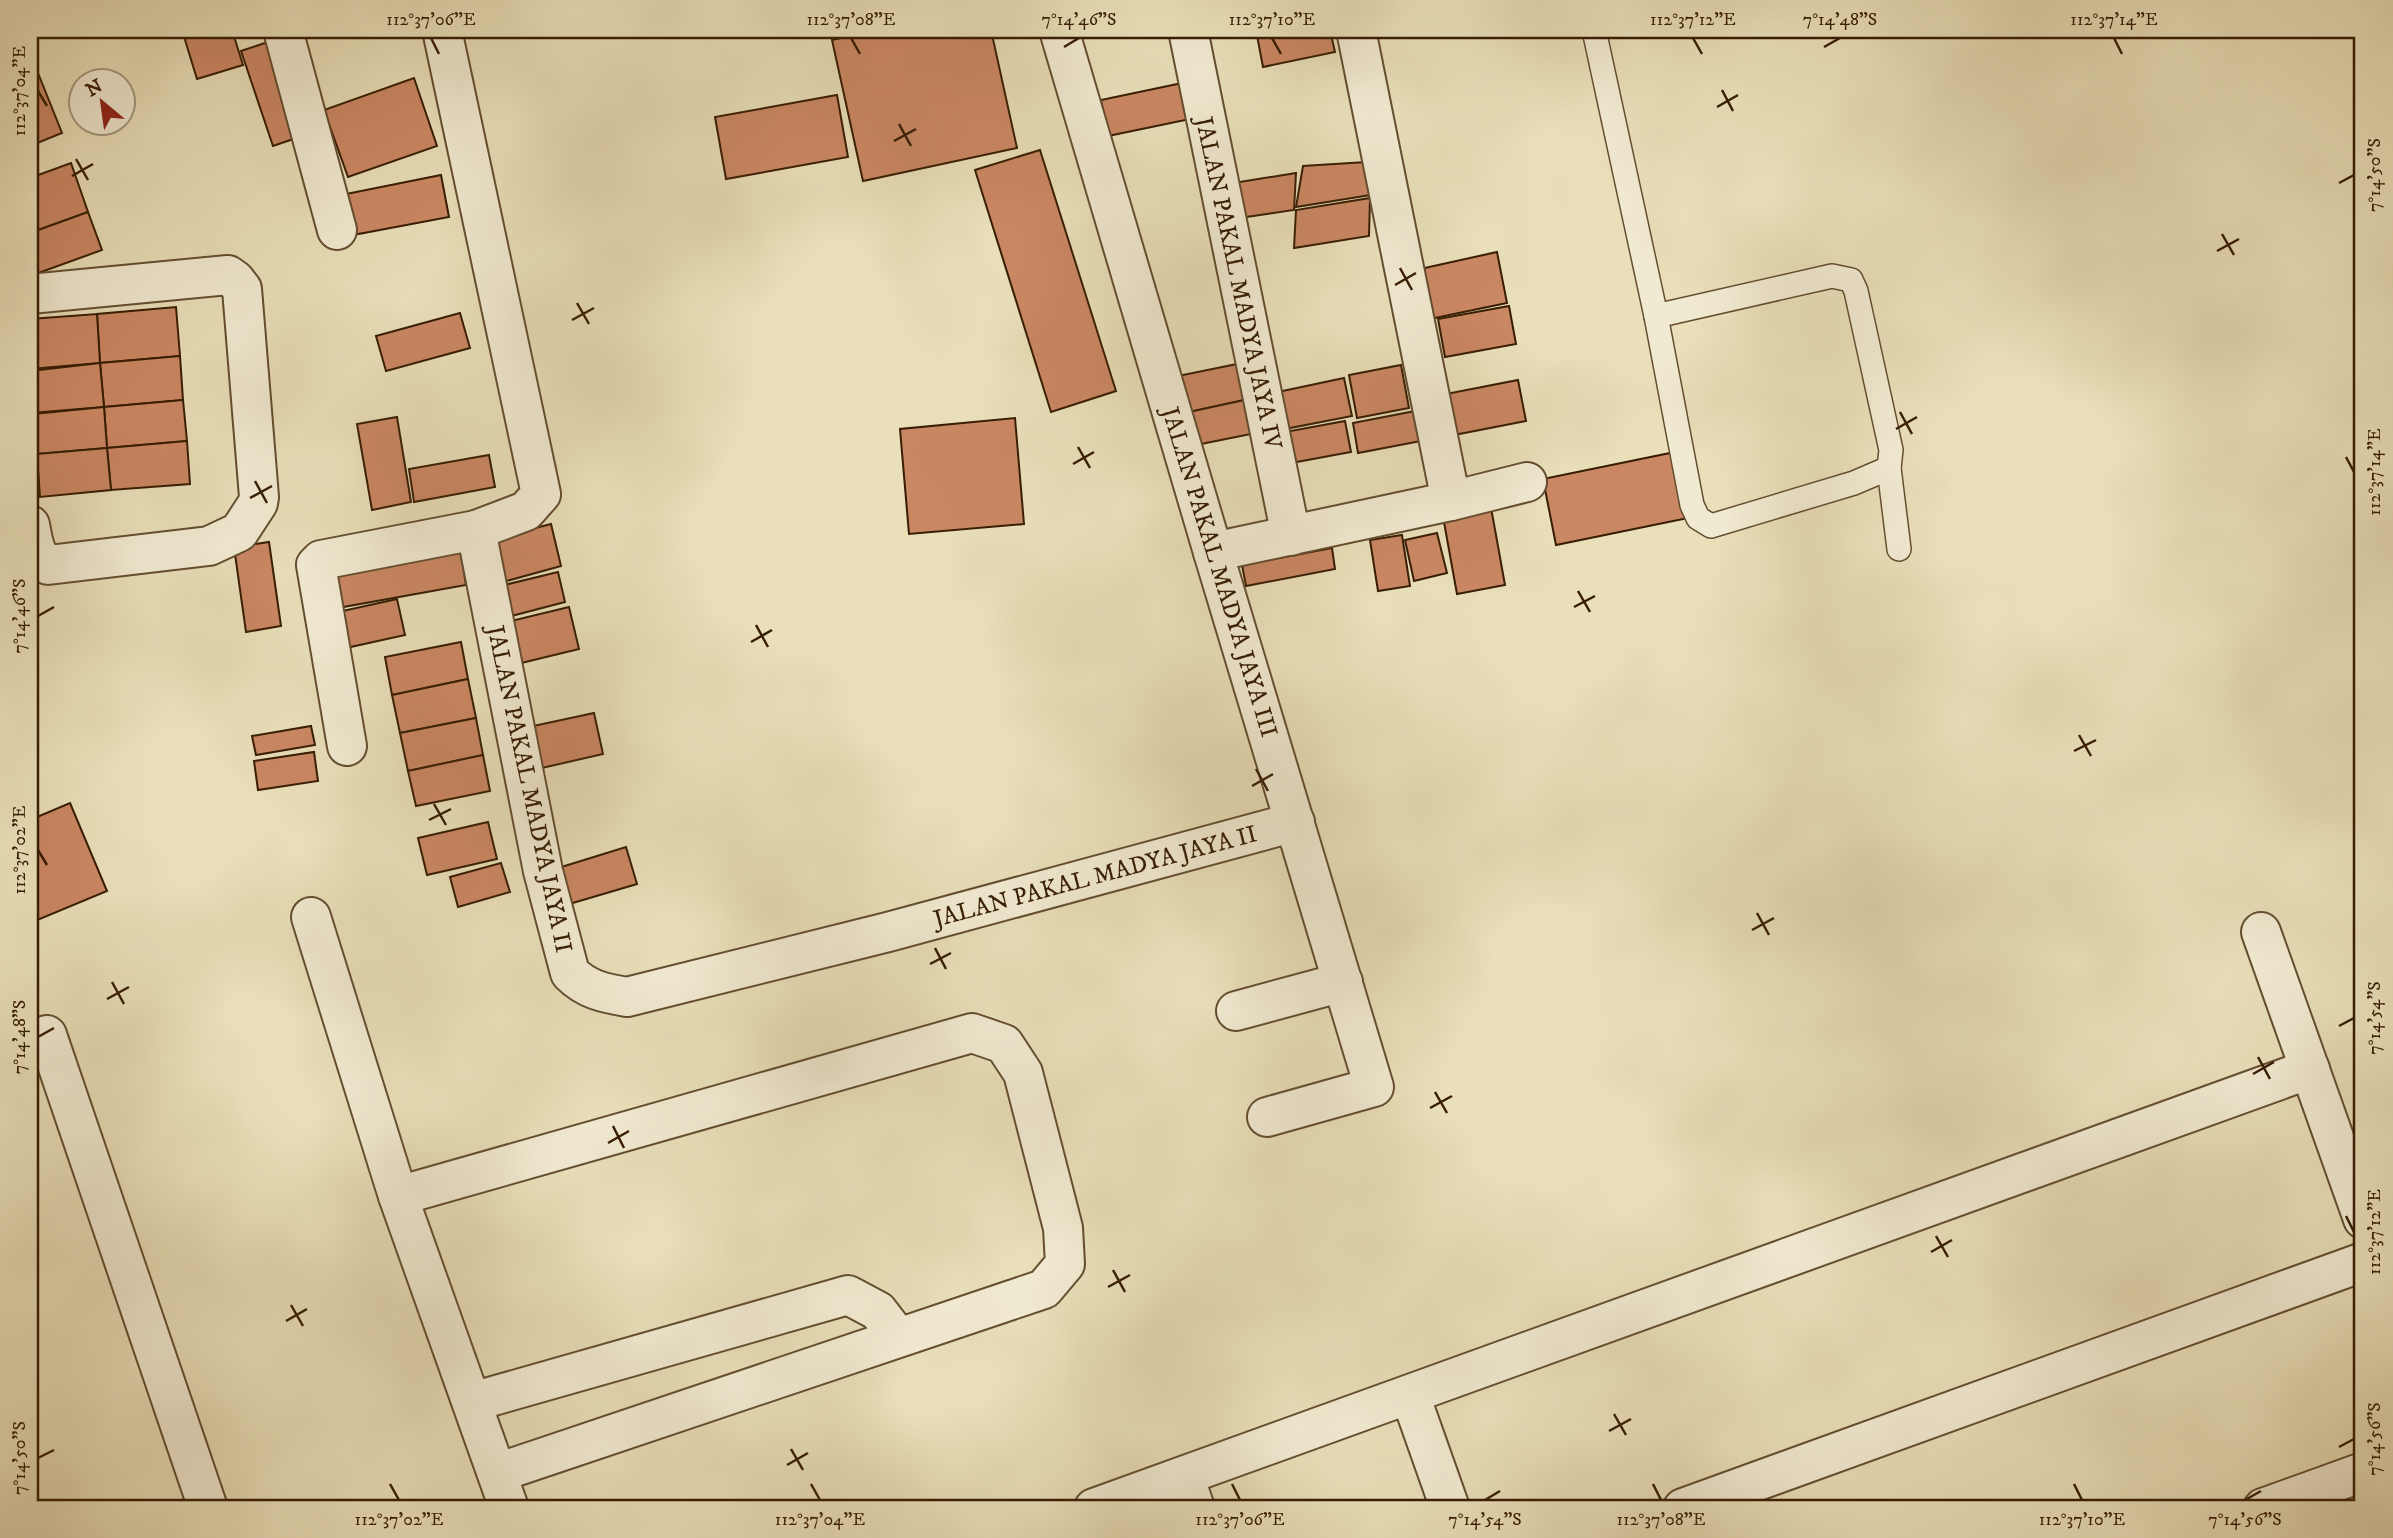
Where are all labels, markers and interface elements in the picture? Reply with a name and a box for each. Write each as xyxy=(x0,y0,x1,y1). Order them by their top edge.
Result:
text: 112°37'06"E xyxy=(386,9,476,31)
text: 112°37'08"E xyxy=(807,9,896,31)
text: 7°14'46"S xyxy=(1042,9,1116,31)
text: 112°37'10"E xyxy=(1229,9,1316,31)
text: 112°37'12"E xyxy=(1650,9,1736,31)
text: 7°14'48"S xyxy=(1803,9,1877,31)
text: 112°37'14"E xyxy=(2070,9,2158,31)
text: 112°37'04"E xyxy=(9,46,31,136)
north arrow xyxy=(66,66,136,136)
text: N xyxy=(82,74,107,102)
street label: JALAN PAKAL MADYA JAYA IV xyxy=(1188,112,1288,453)
text: 7°14'50"S xyxy=(2364,138,2386,212)
street label: JALAN PAKAL MADYA JAYA III xyxy=(1154,402,1284,741)
text: 112°37'14"E xyxy=(2364,428,2386,516)
text: 7°14'46"S xyxy=(9,579,31,653)
street label: JALAN PAKAL MADYA JAYA II xyxy=(479,621,578,956)
text: 112°37'02"E xyxy=(9,805,31,894)
street label: JALAN PAKAL MADYA JAYA II xyxy=(928,819,1260,935)
text: 7°14'54"S xyxy=(2364,981,2386,1055)
text: 7°14'48"S xyxy=(9,1000,31,1074)
text: 112°37'12"E xyxy=(2364,1189,2386,1275)
text: 7°14'56"S xyxy=(2364,1402,2386,1476)
text: 7°14'50"S xyxy=(9,1421,31,1495)
text: 112°37'02"E xyxy=(355,1509,444,1531)
text: 112°37'04"E xyxy=(775,1509,865,1531)
text: 112°37'06"E xyxy=(1195,1509,1285,1531)
text: 7°14'54"S xyxy=(1448,1509,1522,1531)
text: 112°37'08"E xyxy=(1617,1509,1706,1531)
text: 112°37'10"E xyxy=(2039,1509,2126,1531)
text: 7°14'56"S xyxy=(2208,1509,2282,1531)

